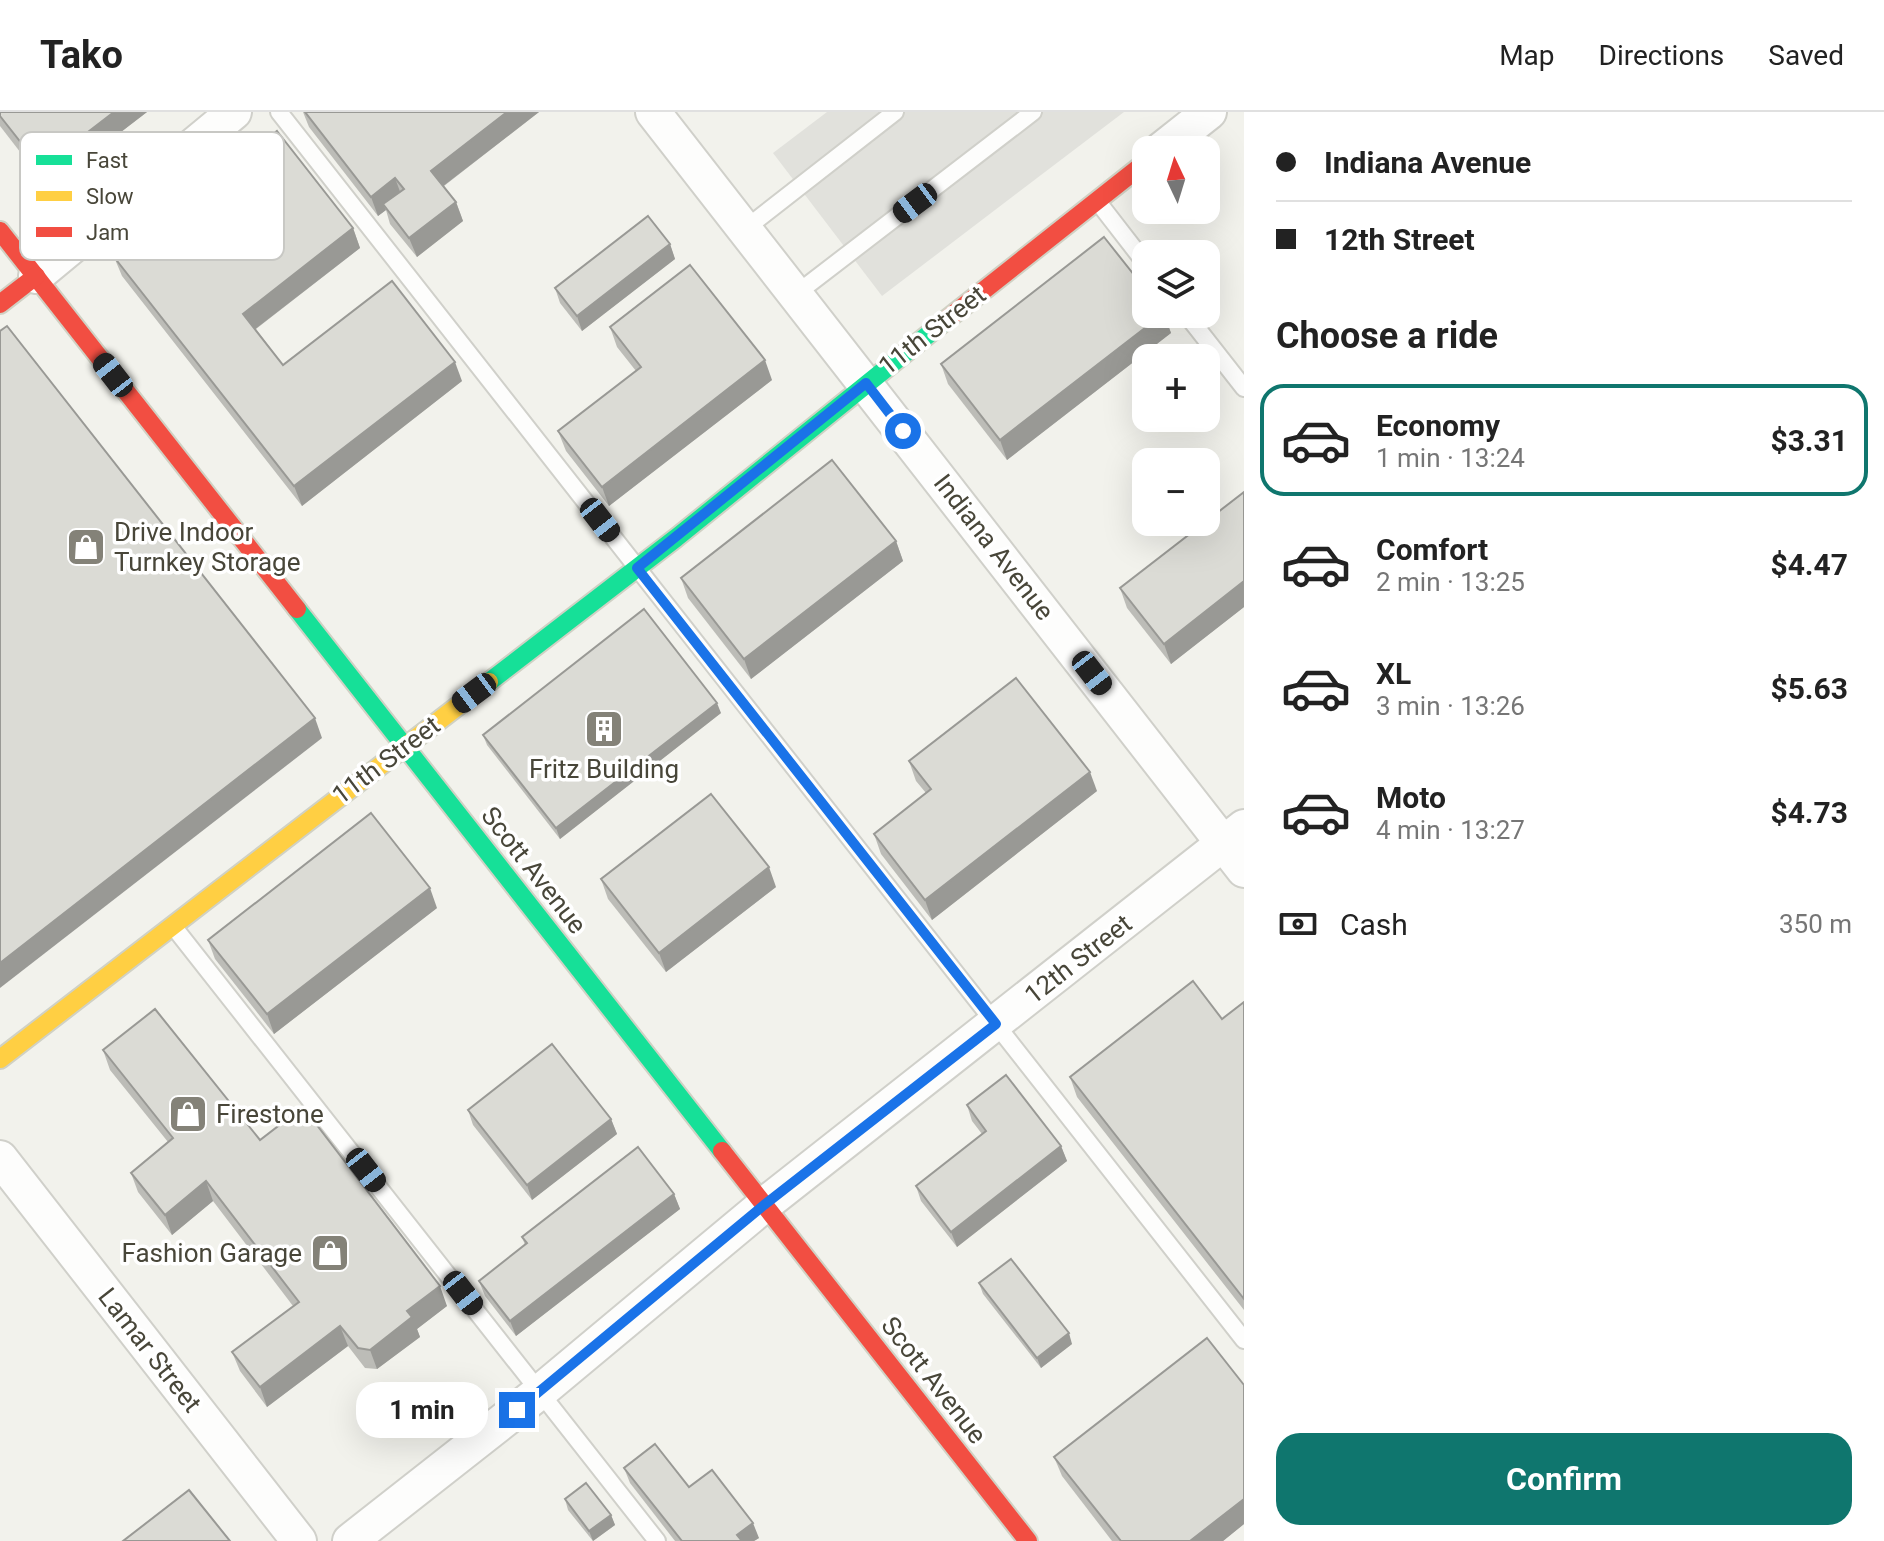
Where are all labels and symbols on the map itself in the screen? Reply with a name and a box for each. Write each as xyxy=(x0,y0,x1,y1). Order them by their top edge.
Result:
legend xyxy=(20,132,284,260)
north arrow xyxy=(1132,136,1220,224)
text: Fast xyxy=(86,148,128,173)
car xyxy=(889,179,941,227)
text: Slow xyxy=(86,184,134,209)
text: Jam xyxy=(86,220,129,245)
street label: 11th Street xyxy=(873,279,991,381)
car xyxy=(89,349,137,401)
route start xyxy=(885,413,921,449)
street label: Indiana Avenue xyxy=(928,468,1060,626)
car xyxy=(576,494,624,546)
place label: Drive Indoor Turnkey Storage xyxy=(114,517,300,577)
shop icon: Drive Indoor Turnkey Storage xyxy=(65,526,107,568)
car xyxy=(1068,647,1116,699)
car xyxy=(448,669,500,717)
building icon: Fritz Building xyxy=(583,708,625,750)
street label: 11th Street xyxy=(326,710,446,810)
place label: Fritz Building xyxy=(529,754,679,784)
street label: Scott Avenue xyxy=(475,801,593,939)
street label: 12th Street xyxy=(1019,908,1137,1010)
shop icon: Firestone xyxy=(167,1093,209,1135)
place label: Firestone xyxy=(216,1099,324,1129)
car xyxy=(342,1144,390,1196)
shop icon: Fashion Garage xyxy=(309,1232,351,1274)
place label: Fashion Garage xyxy=(122,1238,302,1268)
car xyxy=(439,1267,487,1319)
street label: Lamar Street xyxy=(92,1282,208,1418)
street label: Scott Avenue xyxy=(875,1311,993,1449)
callout: 1 min xyxy=(357,1382,489,1438)
route end xyxy=(499,1392,535,1428)

